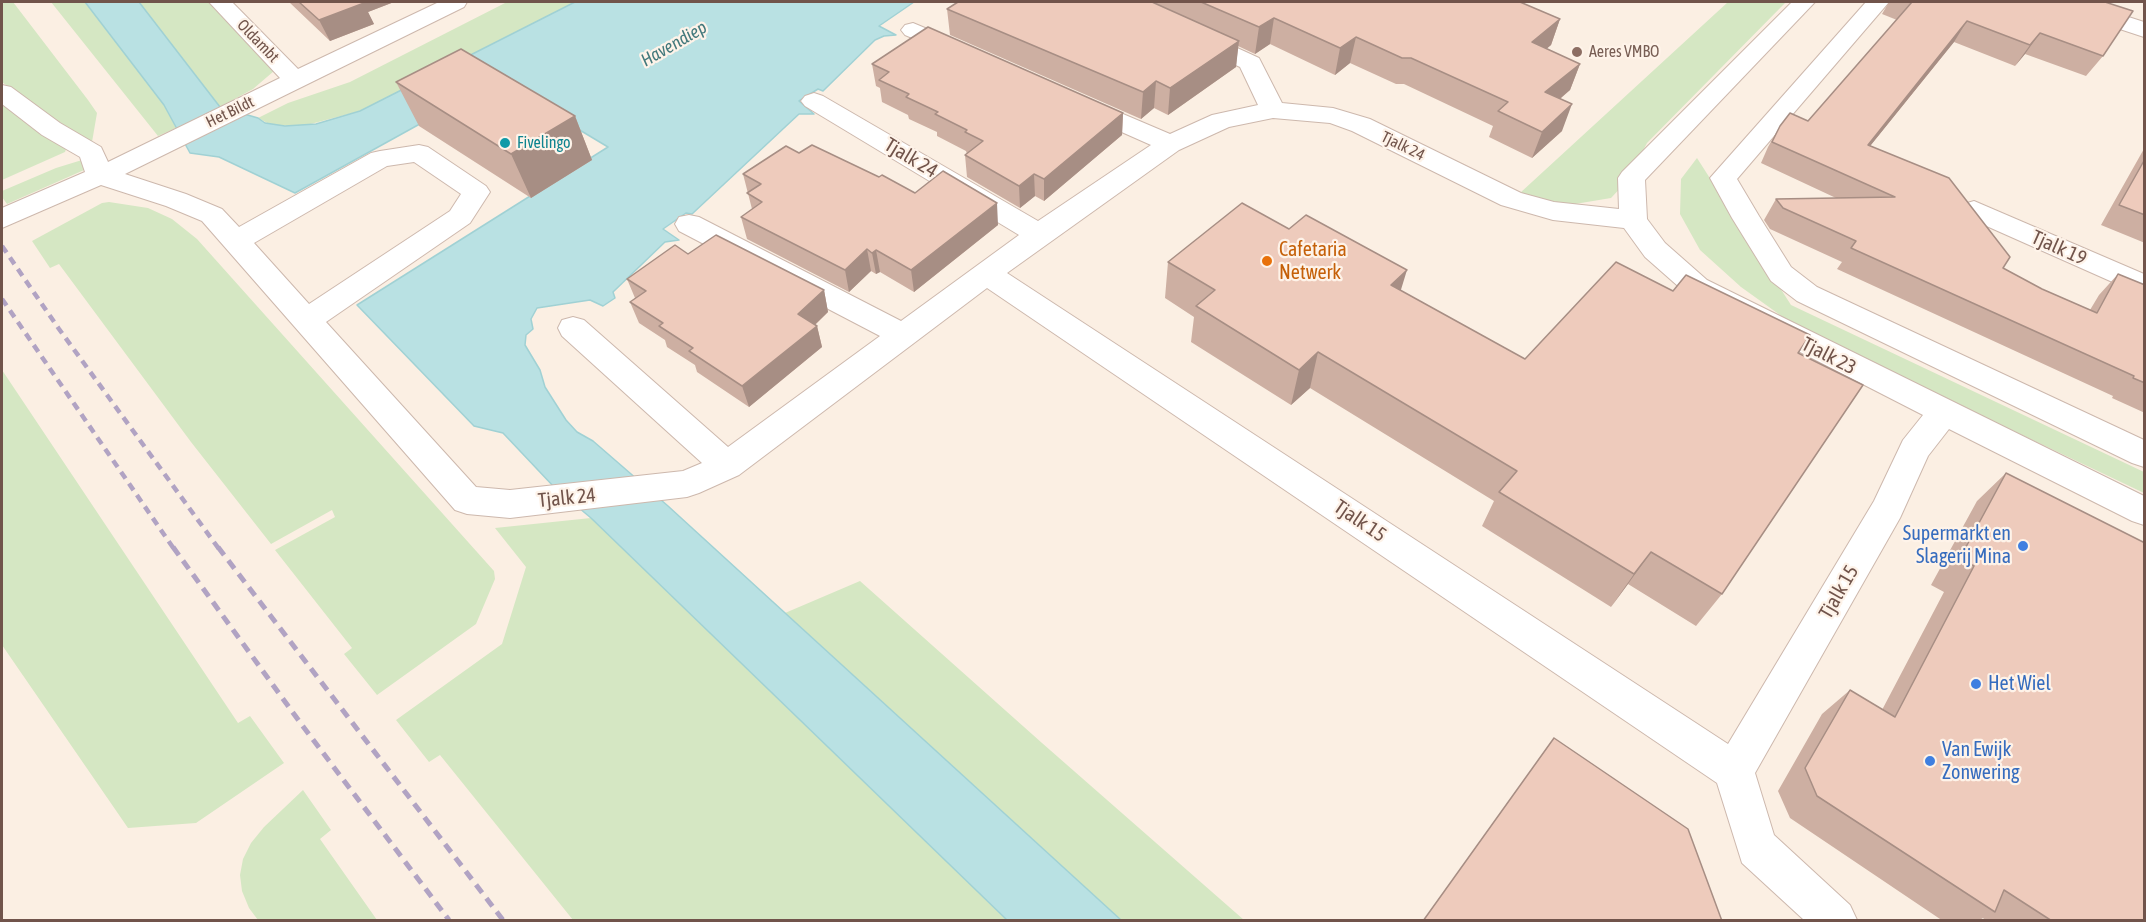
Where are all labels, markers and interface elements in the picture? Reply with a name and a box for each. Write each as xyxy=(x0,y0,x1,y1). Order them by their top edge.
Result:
street label: Oldambt xyxy=(233,16,283,66)
water label: Havendiep xyxy=(637,17,711,71)
place label: Aeres VMBO xyxy=(1589,42,1659,62)
marker: Aeres VMBO xyxy=(1570,45,1584,59)
street label: Het Bildt xyxy=(203,92,257,132)
street label: Tjalk 24 xyxy=(1378,127,1428,165)
place label: Fivelingo xyxy=(517,133,571,153)
street label: Tjalk 24 xyxy=(880,133,942,183)
marker: Fivelingo xyxy=(498,136,512,150)
street label: Tjalk 19 xyxy=(2028,225,2090,271)
place label: Cafetaria Netwerk xyxy=(1279,238,1347,285)
marker: Cafetaria Netwerk xyxy=(1260,254,1274,268)
street label: Tjalk 23 xyxy=(1798,332,1860,380)
street label: Tjalk 24 xyxy=(537,483,597,513)
street label: Tjalk 15 xyxy=(1329,495,1391,547)
place label: Supermarkt en Slagerij Mina xyxy=(1903,522,2011,569)
marker: Supermarkt en Slagerij Mina xyxy=(2016,539,2030,553)
street label: Tjalk 15 xyxy=(1814,561,1864,623)
place label: Het Wiel xyxy=(1988,672,2051,696)
marker: Het Wiel xyxy=(1969,677,1983,691)
place label: Van Ewijk Zonwering xyxy=(1942,738,2020,785)
marker: Van Ewijk Zonwering xyxy=(1923,754,1937,768)

